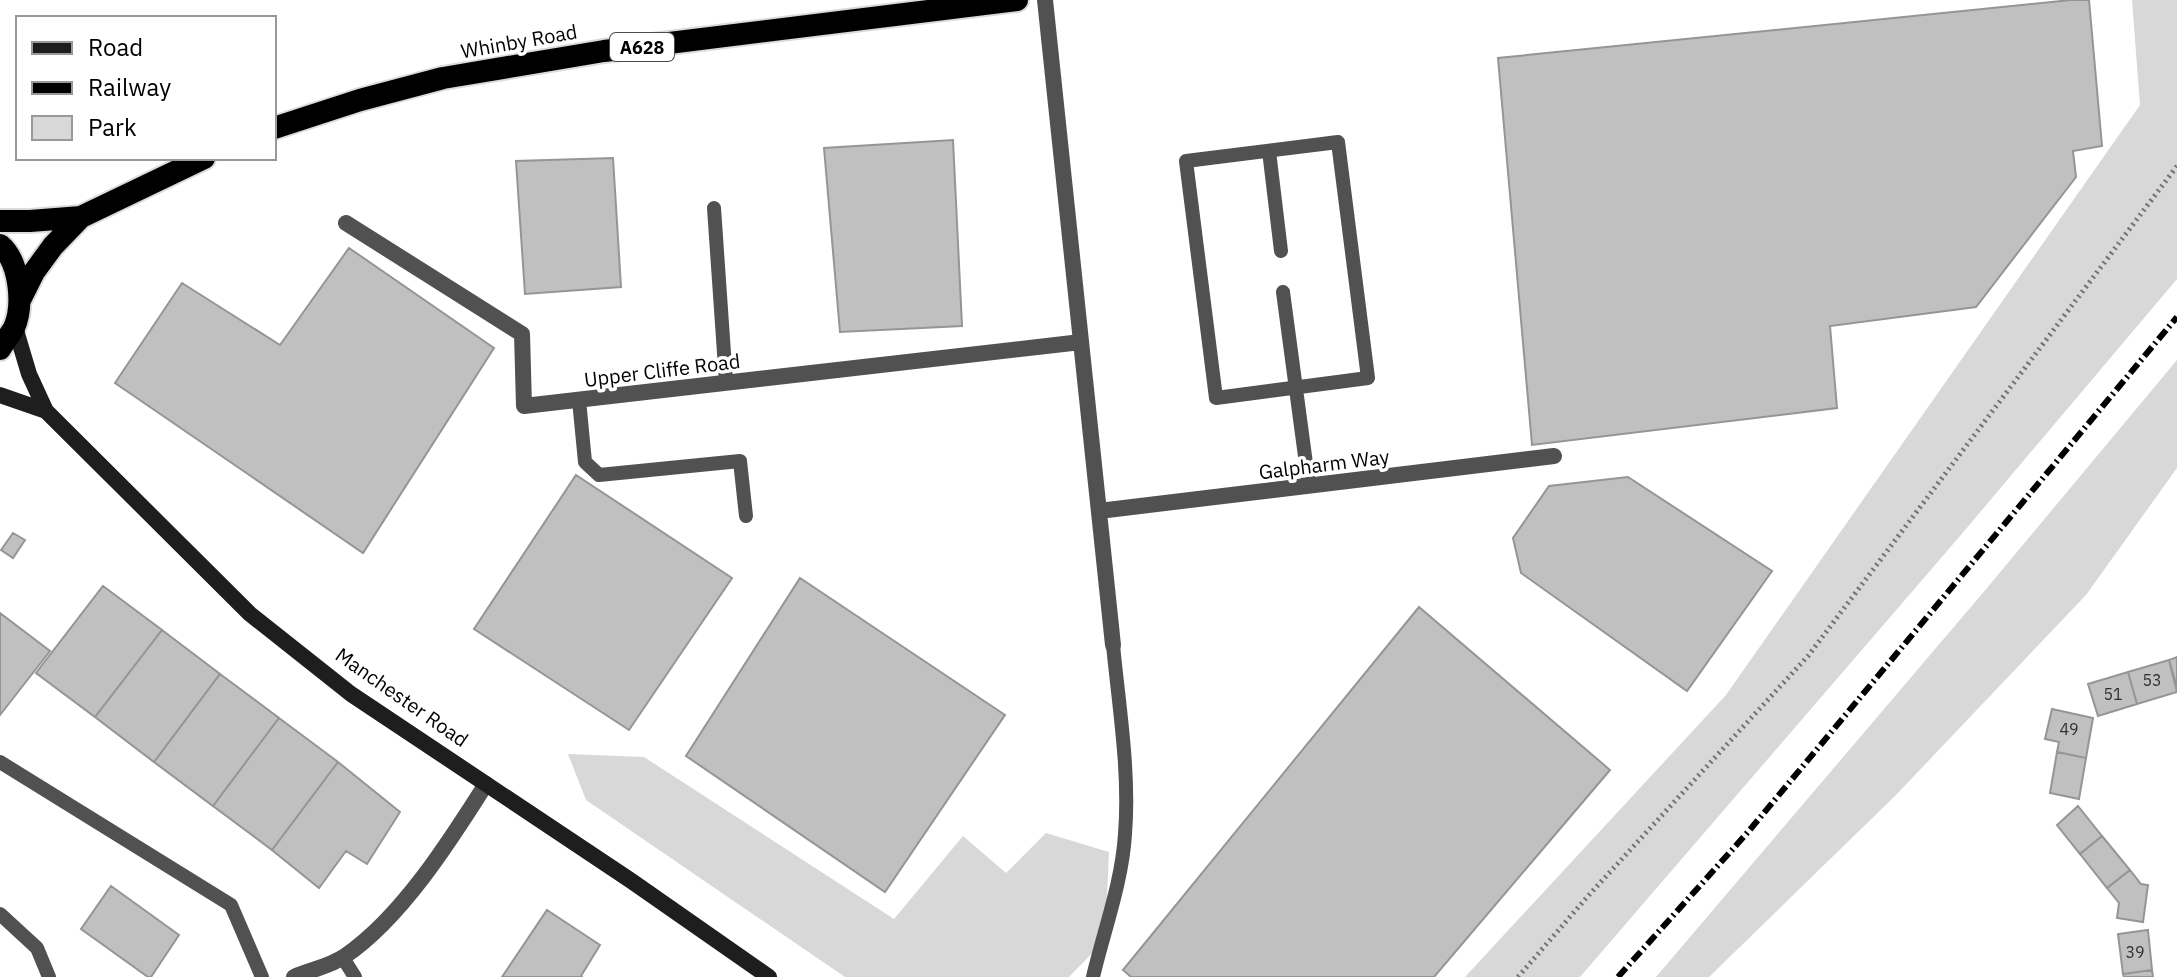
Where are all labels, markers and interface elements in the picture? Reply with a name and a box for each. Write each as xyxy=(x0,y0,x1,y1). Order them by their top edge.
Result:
legend xyxy=(16,16,276,160)
street label: Whinby Road xyxy=(459,17,579,65)
text: Road xyxy=(88,31,143,63)
road number: A628 xyxy=(610,33,674,61)
text: Railway xyxy=(88,71,171,103)
text: Park xyxy=(88,111,137,143)
street label: Upper Cliffe Road xyxy=(582,347,742,393)
street label: Galpharm Way xyxy=(1257,443,1391,485)
street label: Manchester Road xyxy=(330,641,474,753)
house number: 53 xyxy=(2142,670,2162,690)
house number: 51 xyxy=(2103,684,2123,704)
house number: 49 xyxy=(2059,719,2079,739)
house number: 39 xyxy=(2125,942,2145,962)

